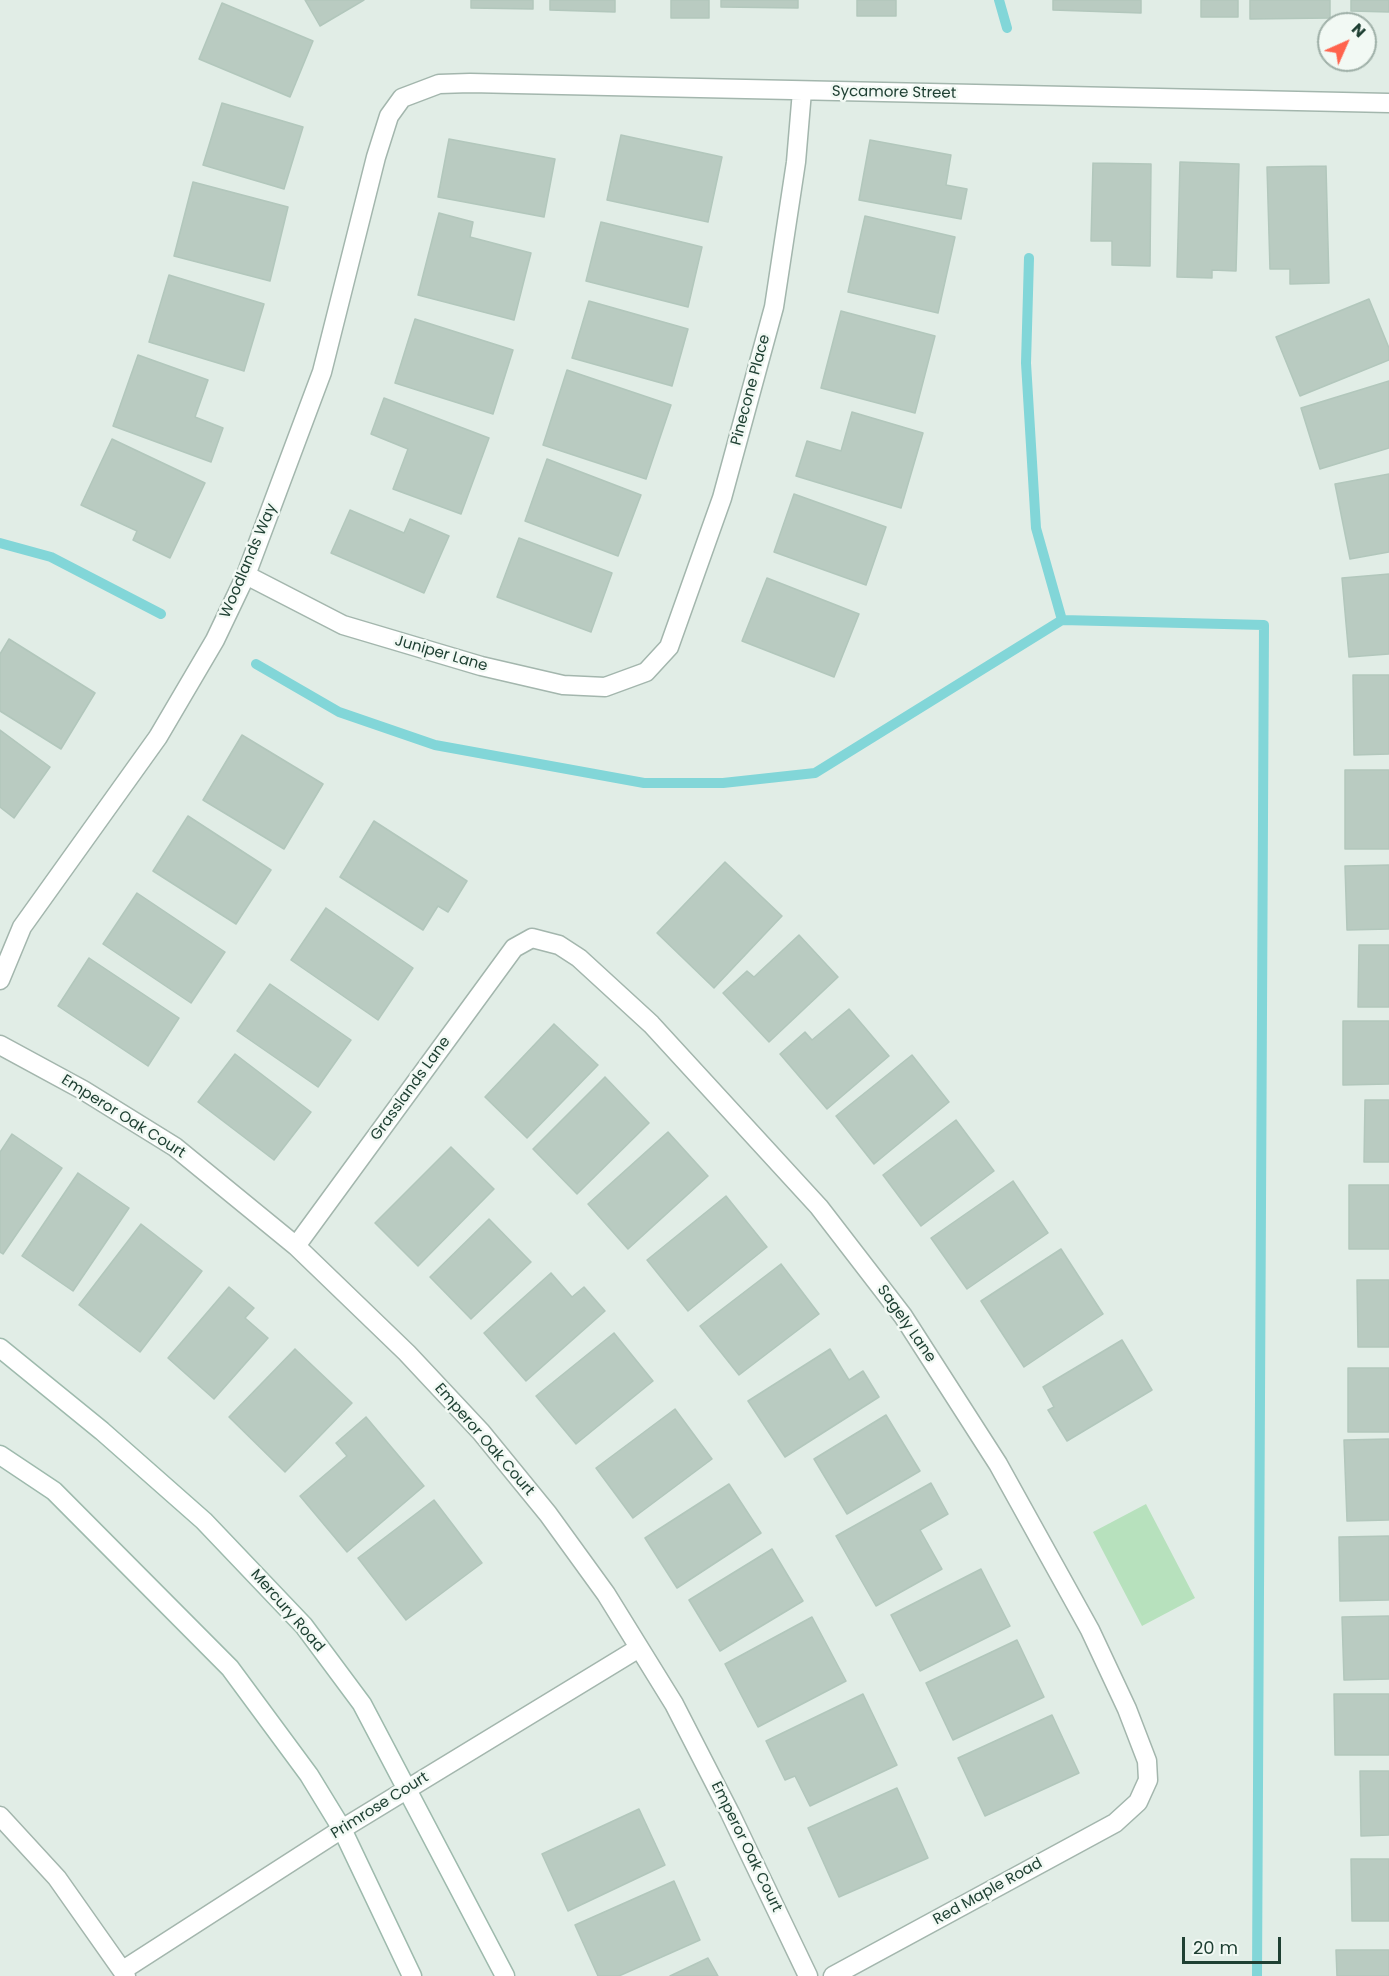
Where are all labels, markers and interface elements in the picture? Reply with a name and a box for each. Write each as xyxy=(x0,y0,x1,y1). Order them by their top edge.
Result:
north arrow xyxy=(1317,12,1377,72)
text: N xyxy=(1346,18,1371,43)
street label: Sycamore Street xyxy=(832,83,956,103)
street label: Pinecone Place xyxy=(728,333,774,447)
street label: Woodlands Way xyxy=(217,501,281,621)
street label: Juniper Lane xyxy=(393,632,489,676)
street label: Grasslands Lane xyxy=(367,1034,455,1144)
street label: Emperor Oak Court xyxy=(58,1072,188,1162)
street label: Sagely Lane xyxy=(873,1282,939,1366)
street label: Emperor Oak Court xyxy=(430,1380,538,1500)
street label: Mercury Road xyxy=(246,1566,328,1656)
street label: Primrose Court xyxy=(328,1769,432,1843)
street label: Emperor Oak Court xyxy=(707,1779,785,1915)
street label: Red Maple Road xyxy=(930,1855,1046,1929)
scale bar xyxy=(1185,1925,1284,1963)
text: 20 m xyxy=(1193,1935,1238,1960)

